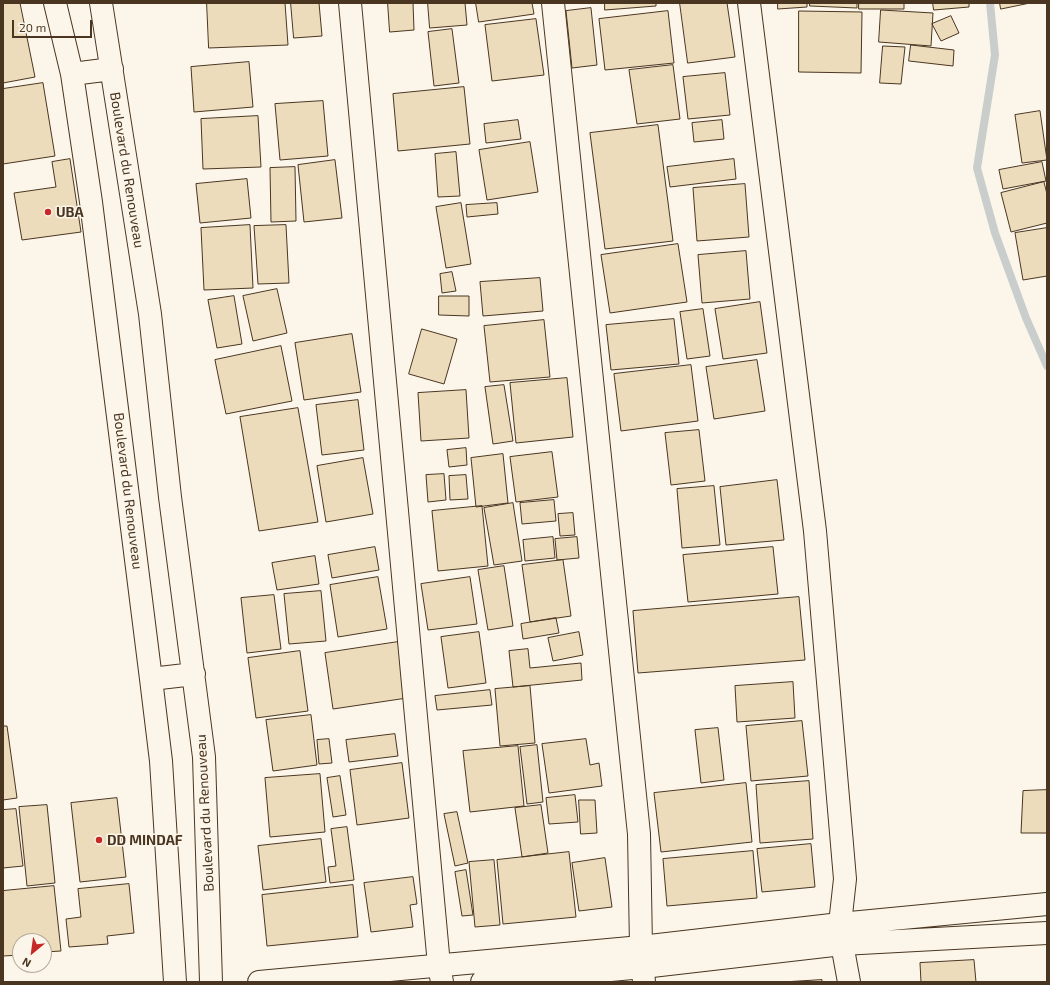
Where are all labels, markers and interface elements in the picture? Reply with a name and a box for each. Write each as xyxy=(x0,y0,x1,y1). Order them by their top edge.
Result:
scale bar xyxy=(14,12,94,38)
text: 20 m xyxy=(19,20,46,34)
street label: Boulevard du Renouveau xyxy=(106,91,148,249)
place label: UBA xyxy=(56,204,84,220)
marker: UBA xyxy=(43,207,53,217)
street label: Boulevard du Renouveau xyxy=(110,412,146,570)
street label: Boulevard du Renouveau xyxy=(192,734,218,892)
place label: DD MINDAF xyxy=(107,832,183,848)
marker: DD MINDAF xyxy=(94,835,104,845)
north arrow xyxy=(12,933,52,973)
text: N xyxy=(20,955,33,971)

